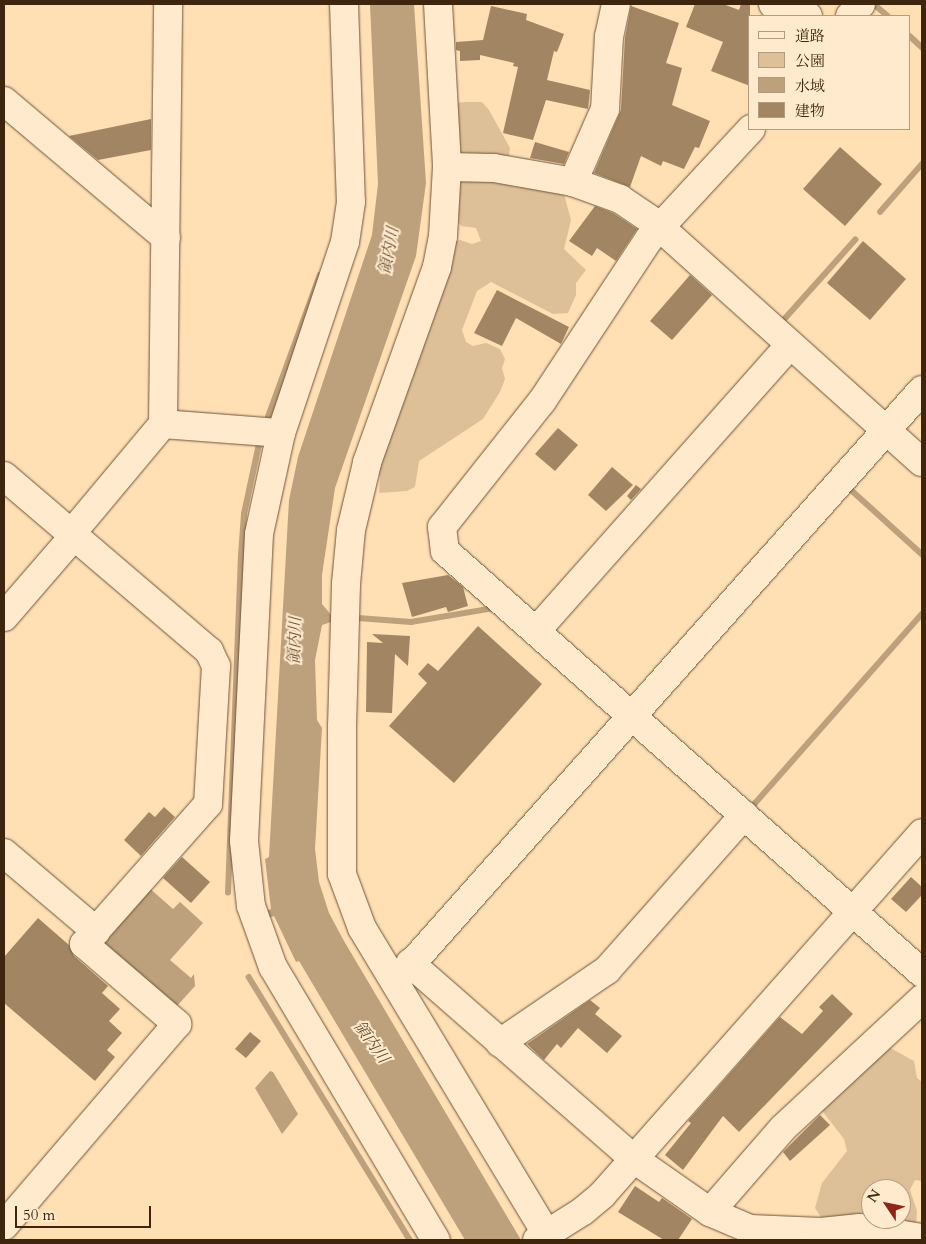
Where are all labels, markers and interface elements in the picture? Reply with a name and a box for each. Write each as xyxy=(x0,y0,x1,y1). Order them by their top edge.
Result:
legend xyxy=(748,15,911,130)
text: 道路 xyxy=(795,26,825,46)
text: 公園 xyxy=(795,51,825,71)
text: 水域 xyxy=(795,76,825,96)
text: 建物 xyxy=(795,101,825,121)
water label: 領内川 xyxy=(375,226,403,276)
water label: 領内川 xyxy=(285,617,305,665)
water label: 領内川 xyxy=(349,1017,393,1067)
north arrow xyxy=(861,1179,911,1229)
text: N xyxy=(863,1186,885,1206)
scale bar xyxy=(18,1196,154,1228)
text: 50 m xyxy=(23,1205,55,1225)

